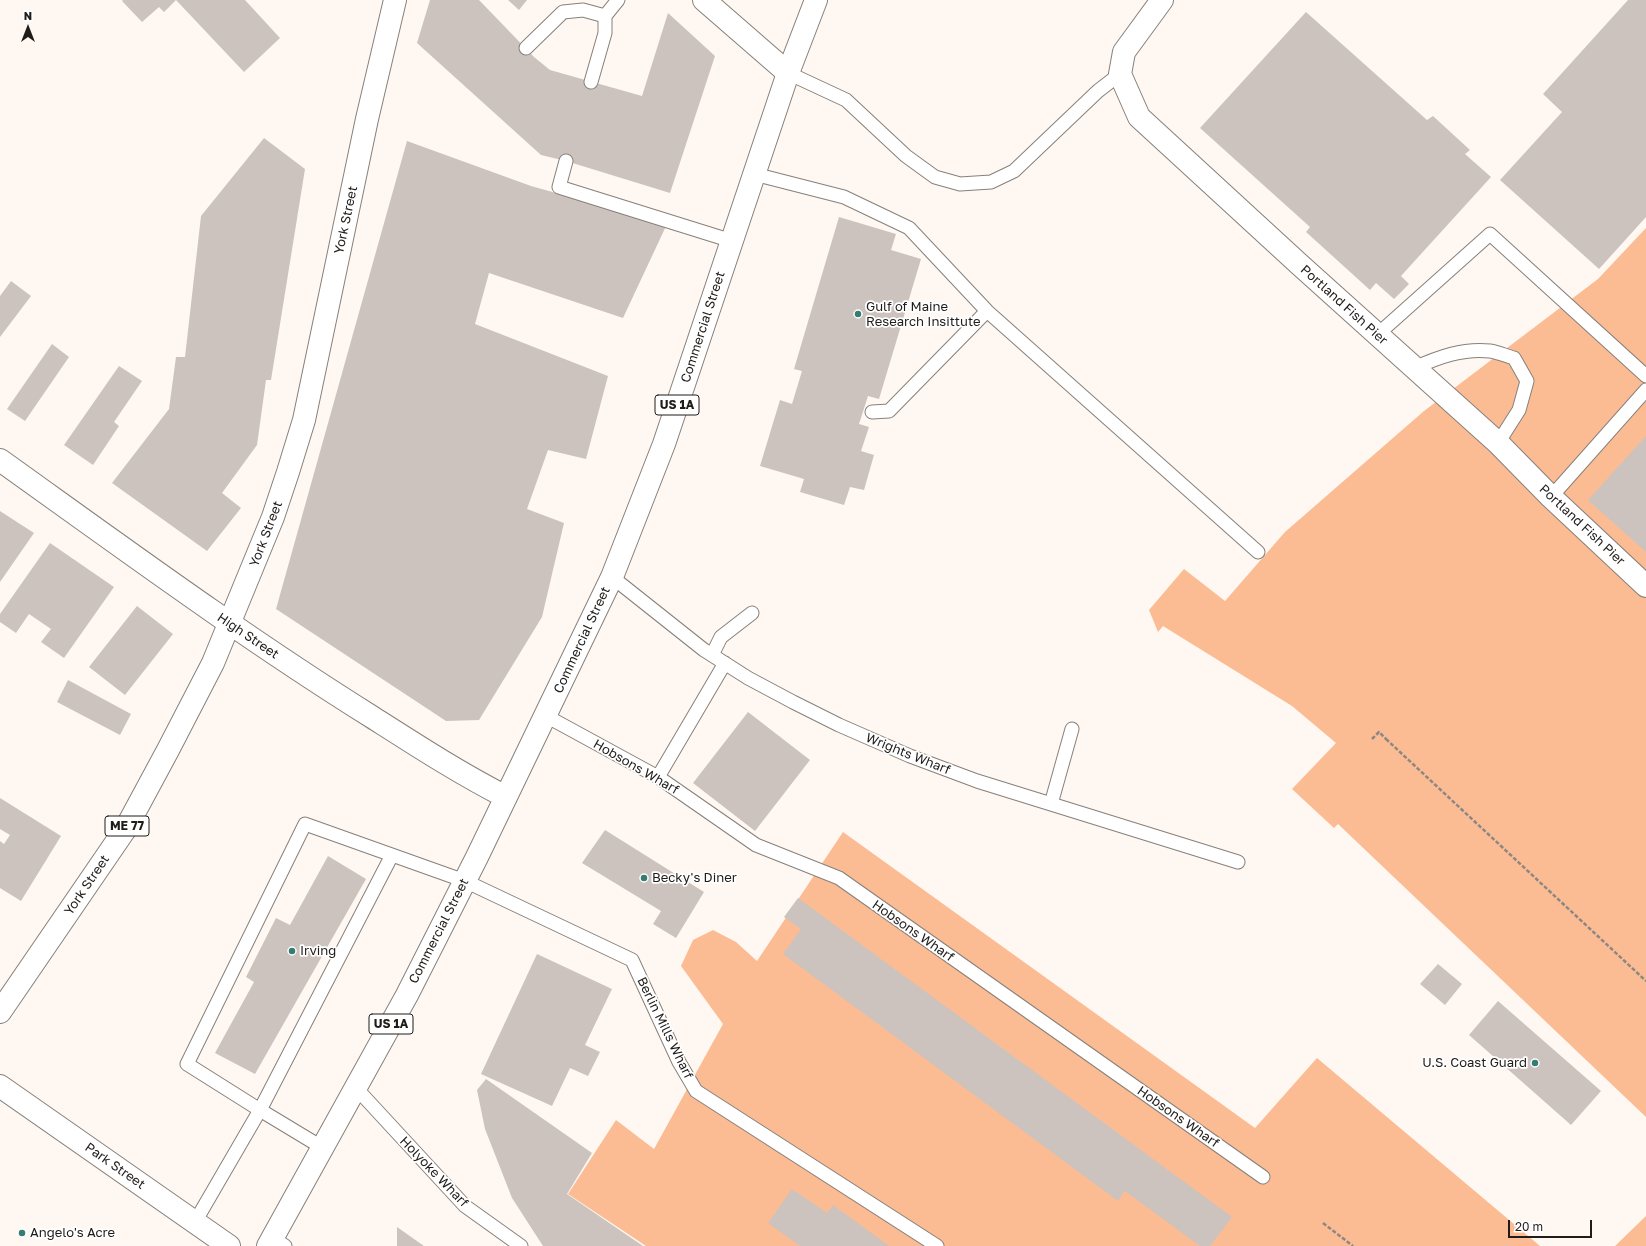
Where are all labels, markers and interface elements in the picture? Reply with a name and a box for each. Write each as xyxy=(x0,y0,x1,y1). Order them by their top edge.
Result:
north arrow xyxy=(8,8,48,48)
text: N xyxy=(24,9,32,22)
street label: York Street xyxy=(331,185,361,255)
street label: Portland Fish Pier xyxy=(1297,262,1391,348)
street label: Commercial Street xyxy=(678,269,728,385)
place label: Gulf of Maine Research Insittute xyxy=(866,299,981,330)
marker: Gulf of Maine Research Insittute xyxy=(853,309,863,319)
road number: US 1A xyxy=(655,395,699,415)
street label: Portland Fish Pier xyxy=(1536,481,1628,569)
street label: York Street xyxy=(246,499,286,569)
street label: Commercial Street xyxy=(550,584,614,696)
street label: High Street xyxy=(214,610,282,662)
street label: Wrights Wharf xyxy=(863,730,953,778)
street label: Hobsons Wharf xyxy=(590,736,682,798)
road number: ME 77 xyxy=(105,816,149,836)
street label: York Street xyxy=(61,852,113,918)
place label: Becky's Diner xyxy=(652,870,737,886)
marker: Becky's Diner xyxy=(639,873,649,883)
street label: Commercial Street xyxy=(406,876,472,986)
street label: Hobsons Wharf xyxy=(869,897,957,965)
place label: Irving xyxy=(300,943,336,959)
marker: Irving xyxy=(287,946,297,956)
street label: Berlin Mills Wharf xyxy=(634,975,696,1081)
road number: US 1A xyxy=(369,1014,413,1034)
place label: U.S. Coast Guard xyxy=(1422,1055,1527,1071)
marker: U.S. Coast Guard xyxy=(1530,1058,1540,1068)
street label: Hobsons Wharf xyxy=(1134,1083,1222,1151)
street label: Holyoke Wharf xyxy=(396,1133,472,1211)
street label: Park Street xyxy=(82,1140,148,1192)
scale bar xyxy=(1510,1212,1594,1238)
text: 20 m xyxy=(1515,1219,1543,1234)
place label: Angelo's Acre xyxy=(30,1225,115,1241)
marker: Angelo's Acre xyxy=(17,1228,27,1238)

